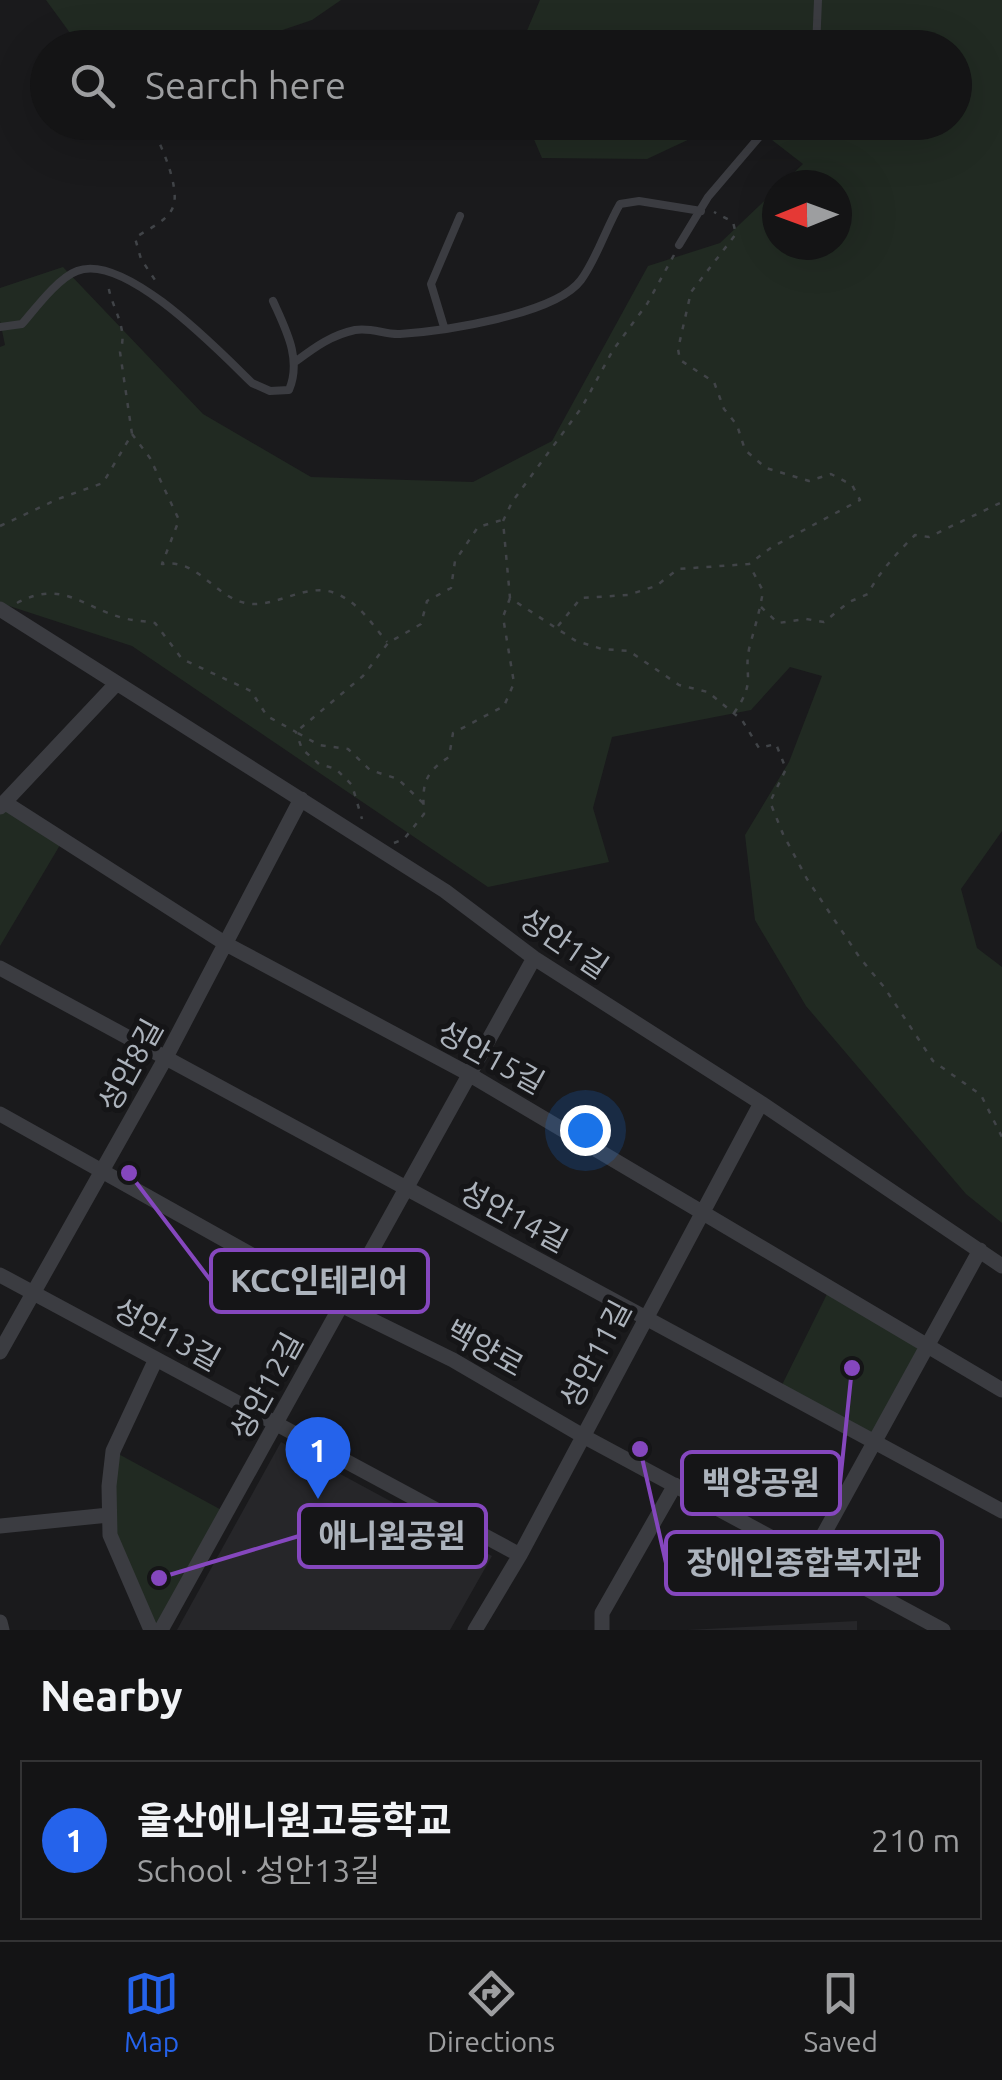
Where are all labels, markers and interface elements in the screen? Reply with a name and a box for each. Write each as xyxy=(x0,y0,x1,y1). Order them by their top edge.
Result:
search box xyxy=(30,30,972,140)
icon: search xyxy=(65,58,120,113)
text: Search here xyxy=(145,64,346,106)
north arrow xyxy=(762,170,852,260)
street label: 성안1길 xyxy=(513,901,615,985)
street label: 성안8길 xyxy=(91,1013,169,1117)
street label: 성안15길 xyxy=(432,1014,550,1100)
your location xyxy=(560,1105,611,1156)
street label: 성안14길 xyxy=(455,1174,573,1258)
callout: KCC인테리어 xyxy=(211,1250,428,1312)
text: KCC인테리어 xyxy=(230,1262,408,1298)
street label: 성안13길 xyxy=(108,1291,226,1377)
street label: 성안11길 xyxy=(553,1295,637,1413)
street label: 백양로 xyxy=(441,1313,529,1383)
street label: 성안12길 xyxy=(223,1327,309,1445)
pin: 1 xyxy=(286,1416,350,1499)
callout: 백양공원 xyxy=(682,1452,840,1514)
text: 백양공원 xyxy=(702,1464,820,1500)
callout: 애니원공원 xyxy=(299,1505,486,1567)
text: 애니원공원 xyxy=(318,1517,466,1553)
callout: 장애인종합복지관 xyxy=(666,1532,942,1594)
text: 장애인종합복지관 xyxy=(686,1544,922,1580)
text: Nearby xyxy=(40,1672,183,1719)
text: 울산애니원고등학교 xyxy=(137,1799,452,1841)
text: 1 xyxy=(65,1822,84,1858)
text: 210 m xyxy=(871,1822,960,1858)
text: School · 성안13길 xyxy=(137,1852,380,1888)
tab: Map xyxy=(124,1966,179,2057)
tab: Directions xyxy=(427,1966,555,2057)
tab: Saved xyxy=(803,1966,878,2057)

